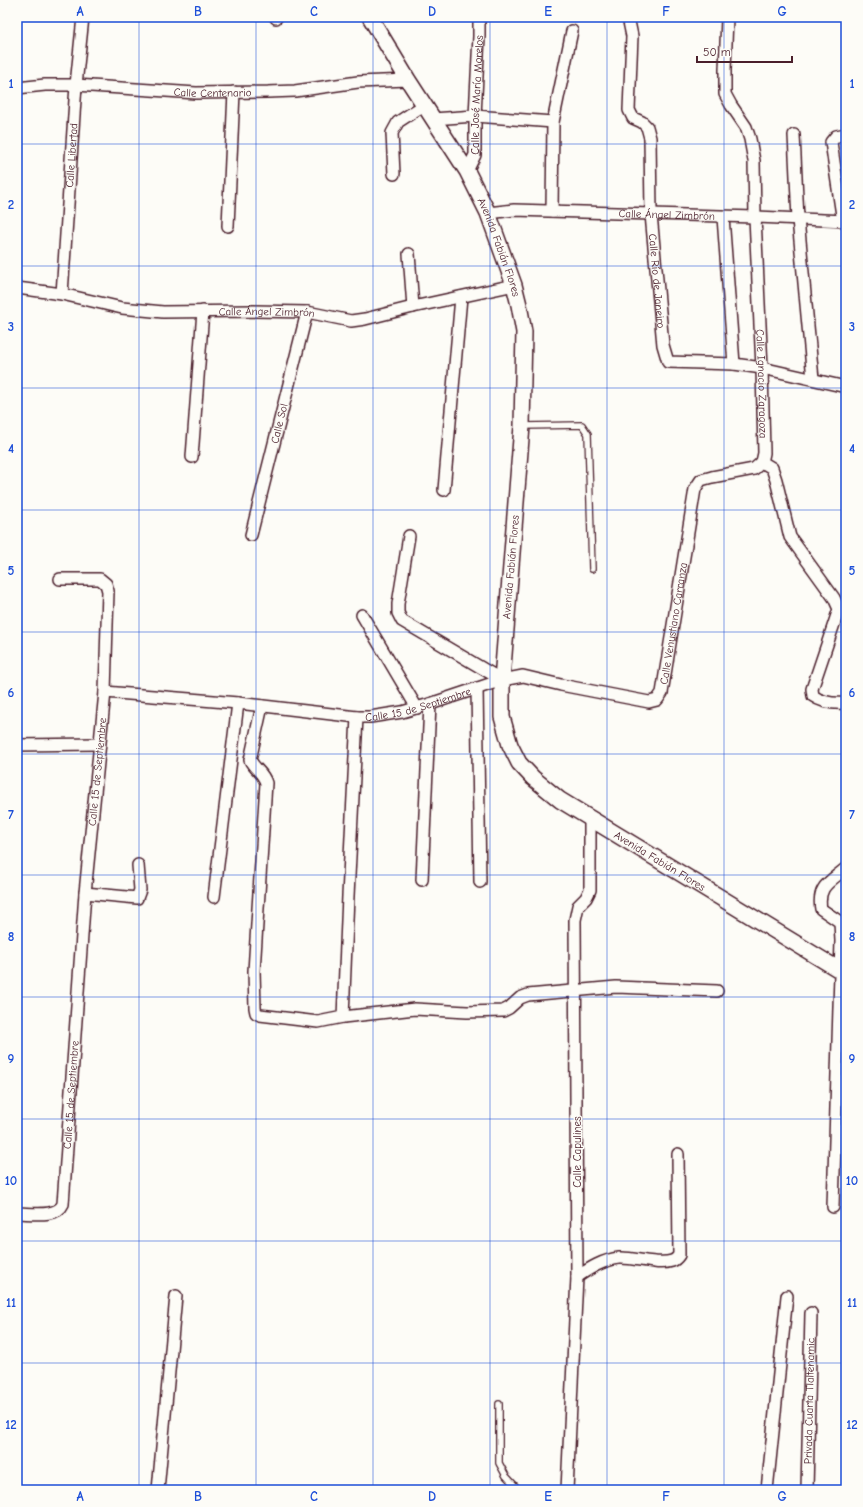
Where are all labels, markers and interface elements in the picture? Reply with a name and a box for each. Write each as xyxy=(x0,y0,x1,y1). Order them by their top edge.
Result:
text: A xyxy=(76,4,84,19)
text: B xyxy=(194,4,202,19)
text: C xyxy=(310,4,318,19)
text: D xyxy=(428,4,436,19)
text: E xyxy=(544,4,552,19)
text: F xyxy=(662,4,670,19)
text: G xyxy=(777,4,787,19)
street label: Calle José María Morelos xyxy=(468,34,486,155)
scale bar xyxy=(697,38,792,64)
text: 50 m xyxy=(703,45,731,59)
text: 1 xyxy=(8,76,14,91)
text: 1 xyxy=(849,76,855,91)
street label: Calle Centenario xyxy=(173,85,252,100)
street label: Calle Libertad xyxy=(63,122,80,188)
street label: Avenida Fabián Flores xyxy=(475,196,523,298)
text: 2 xyxy=(8,197,14,212)
text: 2 xyxy=(849,197,855,212)
street label: Calle Ángel Zimbrón xyxy=(618,206,715,222)
street label: Calle Río de Janeiro xyxy=(646,233,668,329)
street label: Calle Ángel Zimbrón xyxy=(219,304,316,320)
text: 3 xyxy=(8,319,14,334)
text: 3 xyxy=(849,319,855,334)
street label: Calle Ignacio Zaragoza xyxy=(754,329,770,438)
street label: Calle Sol xyxy=(268,402,290,445)
text: 4 xyxy=(8,441,14,456)
text: 4 xyxy=(849,441,855,456)
street label: Avenida Fabián Flores xyxy=(500,514,522,619)
street label: Calle Venustiano Carranza xyxy=(657,561,690,685)
text: 5 xyxy=(8,563,15,578)
text: 5 xyxy=(849,563,856,578)
street label: Calle 15 de Septiembre xyxy=(365,684,473,724)
text: 6 xyxy=(8,685,15,700)
text: 6 xyxy=(849,685,856,700)
street label: Calle 15 de Septiembre xyxy=(85,717,109,827)
text: 7 xyxy=(8,807,14,822)
text: 7 xyxy=(849,807,855,822)
street label: Avenida Fabián Flores xyxy=(612,828,708,894)
text: 8 xyxy=(8,929,14,944)
text: 8 xyxy=(849,929,855,944)
street label: Calle 15 de Septiembre xyxy=(60,1039,81,1149)
text: 9 xyxy=(8,1051,15,1066)
text: 9 xyxy=(849,1051,856,1066)
street label: Calle Capulines xyxy=(571,1116,584,1188)
text: 10 xyxy=(5,1173,17,1188)
text: 10 xyxy=(846,1173,858,1188)
text: 11 xyxy=(6,1295,16,1310)
text: 11 xyxy=(847,1295,857,1310)
street label: Privada Cuarta Tlaltenamic xyxy=(801,1337,817,1464)
text: 12 xyxy=(5,1417,17,1432)
text: 12 xyxy=(846,1417,858,1432)
text: A xyxy=(76,1489,84,1504)
text: B xyxy=(194,1489,202,1504)
text: C xyxy=(310,1489,318,1504)
text: D xyxy=(428,1489,436,1504)
text: E xyxy=(544,1489,552,1504)
text: F xyxy=(662,1489,670,1504)
text: G xyxy=(777,1489,787,1504)

